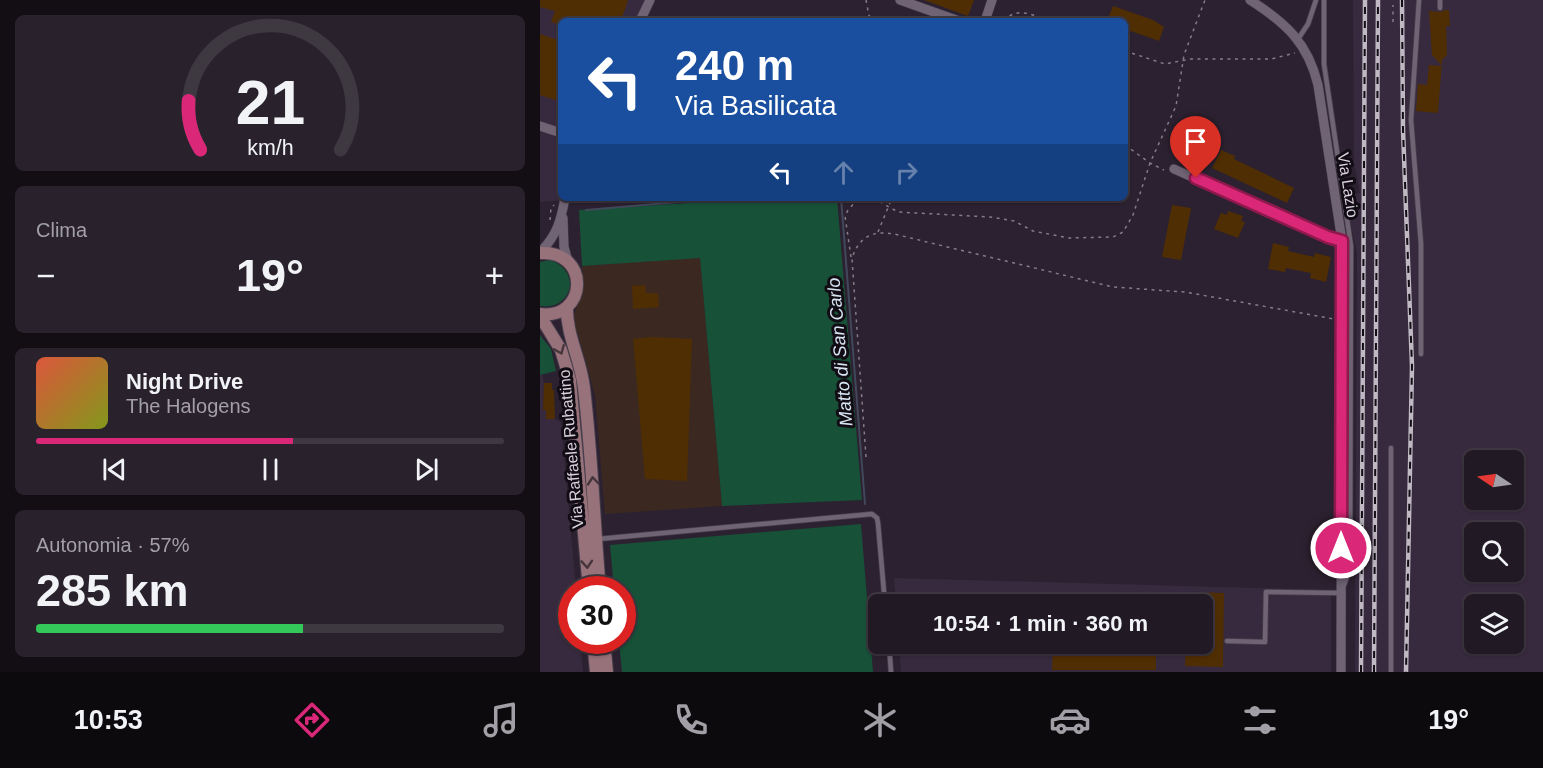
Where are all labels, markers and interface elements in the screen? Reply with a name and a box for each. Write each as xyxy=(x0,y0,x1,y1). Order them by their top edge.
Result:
icon: left xyxy=(576,42,654,120)
text: 240 m xyxy=(675,42,794,89)
text: 21 xyxy=(235,68,305,137)
text: Via Basilicata xyxy=(675,91,837,121)
pin xyxy=(1170,116,1221,178)
icon: arrive xyxy=(1179,125,1212,158)
text: km/h xyxy=(247,136,293,160)
street label: Via Lazio xyxy=(1334,151,1362,219)
icon: left xyxy=(764,156,797,189)
icon: ahead xyxy=(827,156,860,189)
icon: right xyxy=(890,156,923,189)
text: Clima xyxy=(36,219,87,241)
text: 19° xyxy=(236,250,304,301)
text: − xyxy=(36,257,55,294)
text: + xyxy=(485,257,504,294)
water label: Matto di San Carlo xyxy=(824,277,856,427)
one-way arrow xyxy=(553,343,565,354)
text: Night Drive xyxy=(126,369,243,394)
street label: Via Raffaele Rubattino xyxy=(556,369,586,529)
text: The Halogens xyxy=(126,395,251,417)
north arrow xyxy=(1464,450,1524,510)
map controls xyxy=(1464,450,1524,654)
icon: previous xyxy=(98,453,131,486)
icon: pause xyxy=(254,453,287,486)
icon: next xyxy=(410,453,443,486)
one-way arrow xyxy=(587,477,600,486)
position arrow xyxy=(1309,516,1373,580)
button: search xyxy=(1464,522,1524,582)
text: Autonomia · 57% xyxy=(36,534,189,556)
one-way arrow xyxy=(580,559,593,568)
text: 285 km xyxy=(36,565,189,616)
speed limit sign: 30 xyxy=(558,576,636,654)
button: layers xyxy=(1464,594,1524,654)
text: 10:54 · 1 min · 360 m xyxy=(933,611,1148,636)
icon: directions xyxy=(291,699,333,741)
icon: music xyxy=(480,699,522,741)
icon: phone xyxy=(670,699,712,741)
icon: climate xyxy=(859,699,901,741)
icon: car xyxy=(1049,699,1091,741)
icon: filters xyxy=(1239,699,1281,741)
text: 10:53 xyxy=(74,705,143,735)
text: 19° xyxy=(1428,705,1469,735)

